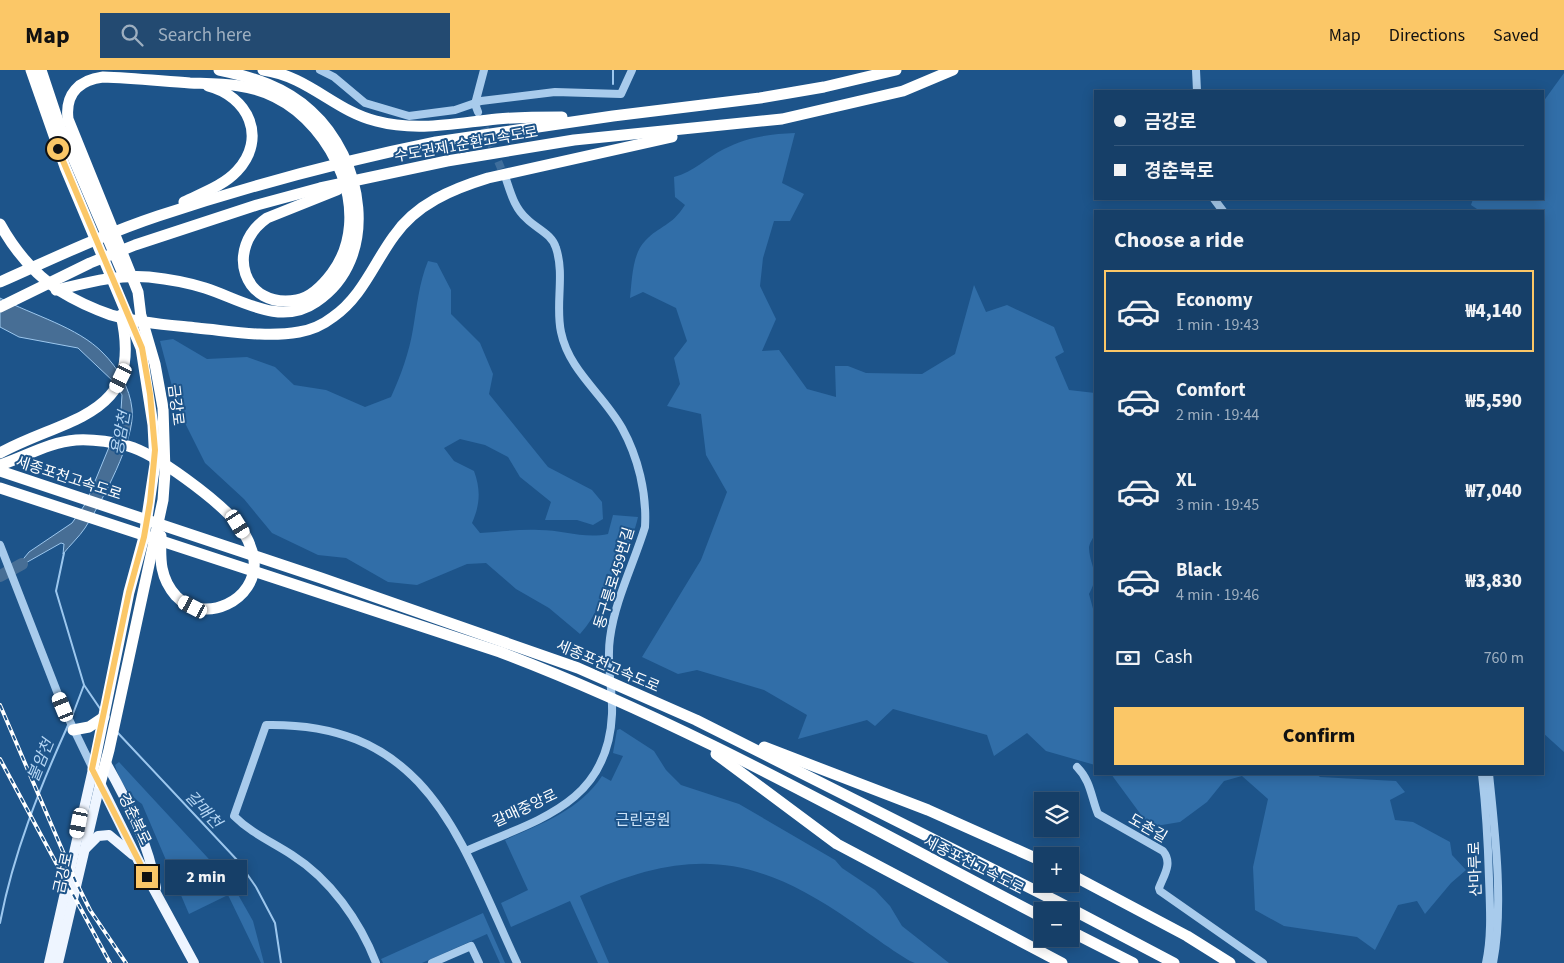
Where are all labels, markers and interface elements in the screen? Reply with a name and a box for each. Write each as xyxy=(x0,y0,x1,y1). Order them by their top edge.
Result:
search box xyxy=(100,13,450,58)
text: Map xyxy=(25,18,70,53)
icon: search xyxy=(118,21,146,49)
text: Search here xyxy=(158,22,251,49)
text: Map xyxy=(1329,23,1361,48)
text: Directions xyxy=(1389,23,1465,48)
text: Saved xyxy=(1493,23,1539,48)
text: 금강로 xyxy=(1144,109,1196,136)
street label: 수도권제1순환고속도로 xyxy=(393,122,540,167)
route start xyxy=(47,138,69,160)
text: 경춘북로 xyxy=(1144,158,1214,185)
text: Choose a ride xyxy=(1114,224,1244,256)
text: Economy xyxy=(1176,287,1253,314)
icon: car xyxy=(1116,289,1161,334)
text: ₩4,140 xyxy=(1465,298,1522,325)
text: 1 min · 19:43 xyxy=(1176,314,1259,336)
car xyxy=(107,361,134,395)
text: Comfort xyxy=(1176,377,1246,404)
icon: car xyxy=(1116,379,1161,424)
street label: 금강로 xyxy=(163,383,188,427)
text: ₩5,590 xyxy=(1465,388,1522,415)
text: 2 min · 19:44 xyxy=(1176,404,1259,426)
water label: 용암천 xyxy=(106,407,136,457)
street label: 세종포천고속도로 xyxy=(13,451,125,506)
text: XL xyxy=(1176,467,1197,494)
icon: car xyxy=(1116,469,1161,514)
text: ₩7,040 xyxy=(1465,478,1522,505)
text: 3 min · 19:45 xyxy=(1176,494,1259,516)
car xyxy=(223,507,252,541)
street label: 동구릉로459번길 xyxy=(589,525,640,632)
text: Black xyxy=(1176,557,1222,584)
icon: car xyxy=(1116,559,1161,604)
text: ₩3,830 xyxy=(1465,568,1522,595)
text: 4 min · 19:46 xyxy=(1176,584,1259,606)
car xyxy=(176,594,209,620)
street label: 세종포천고속도로 xyxy=(553,635,663,698)
icon: cash xyxy=(1114,644,1142,672)
text: Cash xyxy=(1154,644,1193,671)
text: 760 m xyxy=(1484,647,1524,669)
car xyxy=(50,690,75,724)
button: Confirm xyxy=(1114,707,1524,765)
water label: 불암천 xyxy=(22,734,60,785)
street label: 갈매중앙로 xyxy=(489,784,561,833)
water label: 갈매천 xyxy=(180,786,228,835)
street label: 경춘북로 xyxy=(113,790,156,849)
map controls xyxy=(1034,792,1079,947)
button: layers xyxy=(1034,792,1079,837)
car xyxy=(68,807,89,839)
street label: 도촌길 xyxy=(1125,809,1171,848)
park label: 근린공원 xyxy=(615,810,671,831)
street label: 세종포천고속도로 xyxy=(920,831,1028,900)
street label: 산마루로 xyxy=(1464,841,1487,897)
button: + xyxy=(1034,847,1079,892)
street label: 금강로 xyxy=(49,851,78,896)
callout: 2 min xyxy=(164,860,247,894)
route end xyxy=(136,866,158,888)
text: 2 min xyxy=(186,866,226,888)
button: − xyxy=(1034,902,1079,947)

